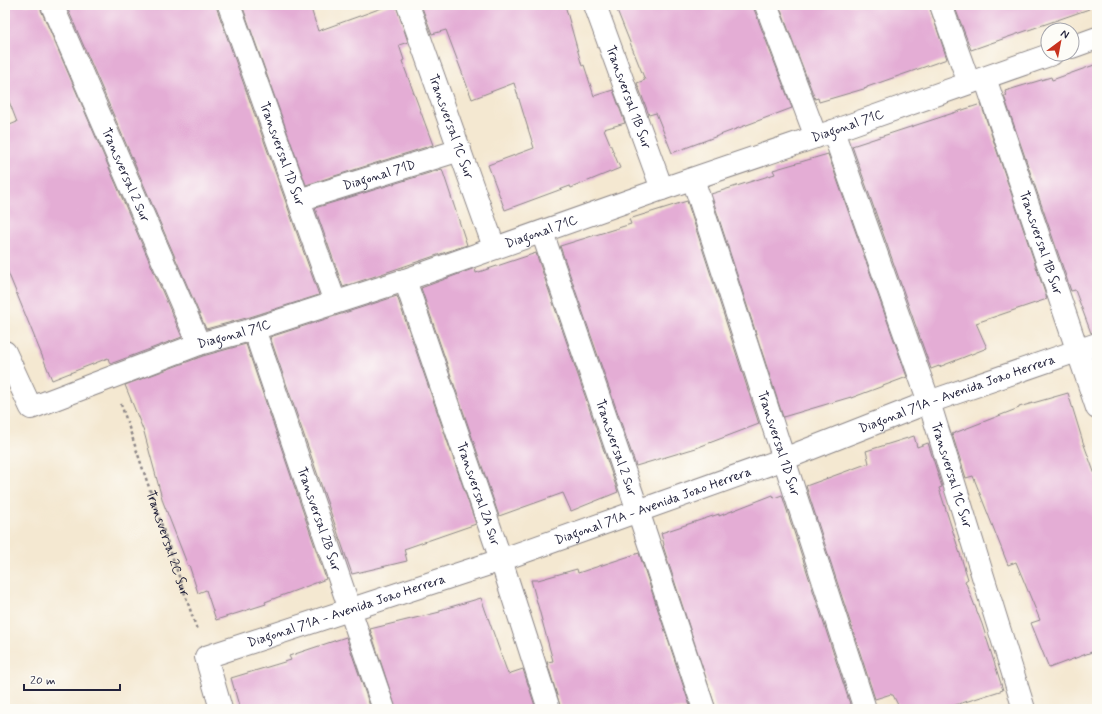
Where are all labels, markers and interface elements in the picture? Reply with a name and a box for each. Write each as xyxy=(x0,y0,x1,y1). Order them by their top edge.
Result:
north arrow xyxy=(1040,22,1080,62)
text: N xyxy=(1058,26,1072,42)
street label: Transversal 1B Sur xyxy=(602,43,655,152)
street label: Transversal 1C Sur xyxy=(425,72,478,182)
street label: Transversal 1D Sur xyxy=(256,99,309,209)
street label: Diagonal 71C xyxy=(809,105,886,146)
street label: Transversal 2 Sur xyxy=(98,125,154,225)
street label: Diagonal 71D xyxy=(341,156,418,194)
street label: Transversal 1B Sur xyxy=(1015,188,1067,298)
street label: Diagonal 71C xyxy=(503,211,580,252)
street label: Diagonal 71C xyxy=(195,316,273,353)
street label: Diagonal 71A - Avenida Joao Herrera xyxy=(856,351,1058,437)
street label: Transversal 1D Sur xyxy=(754,389,804,499)
street label: Transversal 2 Sur xyxy=(592,397,641,499)
street label: Transversal 1C Sur xyxy=(927,420,976,531)
street label: Transversal 2A Sur xyxy=(453,440,504,548)
street label: Diagonal 71A - Avenida Joao Herrera xyxy=(552,463,754,549)
street label: Transversal 2B Sur xyxy=(293,465,345,575)
street label: Transversal 2C Sur xyxy=(142,488,194,599)
street label: Diagonal 71A - Avenida Joao Herrera xyxy=(245,570,448,651)
scale bar xyxy=(24,666,120,692)
text: 20 m xyxy=(30,673,56,689)

